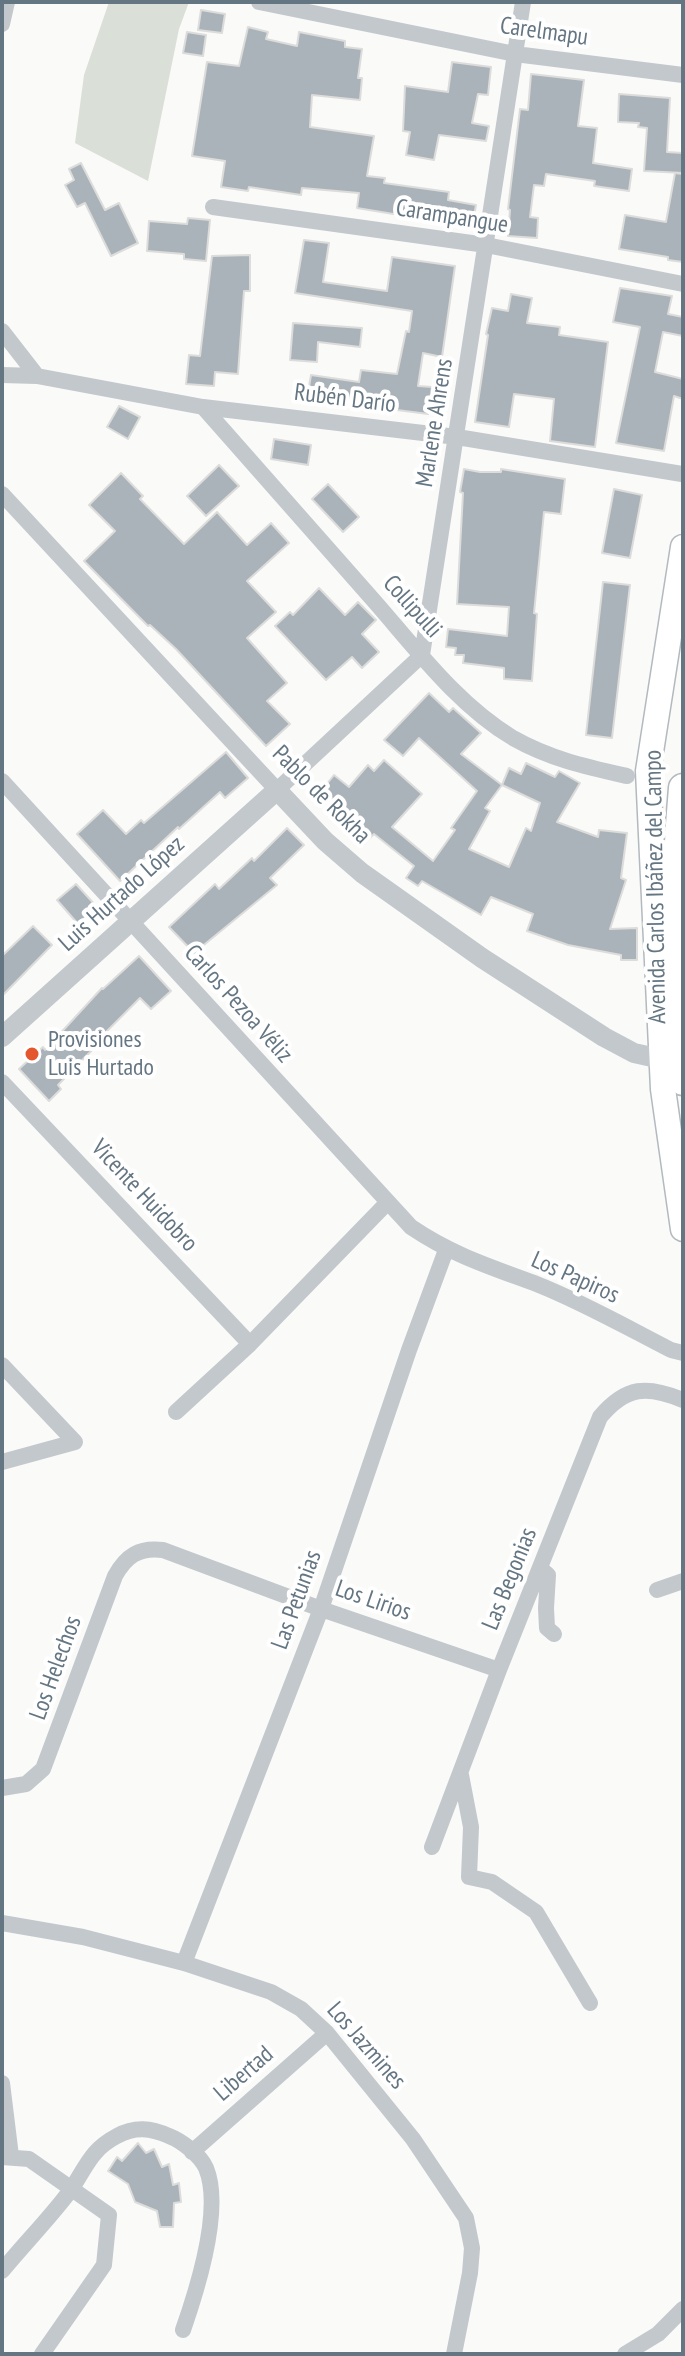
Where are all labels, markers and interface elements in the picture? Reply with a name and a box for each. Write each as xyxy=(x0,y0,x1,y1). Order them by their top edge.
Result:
street label: Carelmapu xyxy=(498,12,590,52)
street label: Carampangue xyxy=(394,194,510,240)
street label: Marlene Ahrens xyxy=(411,357,459,489)
street label: Rubén Darío xyxy=(293,378,397,420)
street label: Collipulli xyxy=(376,570,448,644)
street label: Pablo de Rokha xyxy=(266,740,376,850)
street label: Avenida Carlos Ibáñez del Campo xyxy=(639,750,673,1024)
street label: Luis Hurtado López xyxy=(53,830,191,958)
street label: Carlos Pezoa Véliz xyxy=(178,939,298,1069)
place label: Provisiones Luis Hurtado xyxy=(48,1026,154,1082)
marker: Provisiones Luis Hurtado xyxy=(23,1045,41,1063)
street label: Vicente Huidobro xyxy=(85,1134,203,1258)
street label: Los Papiros xyxy=(527,1246,623,1310)
street label: Las Begonias xyxy=(476,1524,544,1634)
street label: Las Petunias xyxy=(266,1547,328,1653)
street label: Los Lirios xyxy=(331,1575,415,1627)
street label: Los Helechos xyxy=(24,1612,88,1724)
street label: Los Jazmines xyxy=(320,1997,412,2095)
street label: Libertad xyxy=(208,2040,280,2108)

